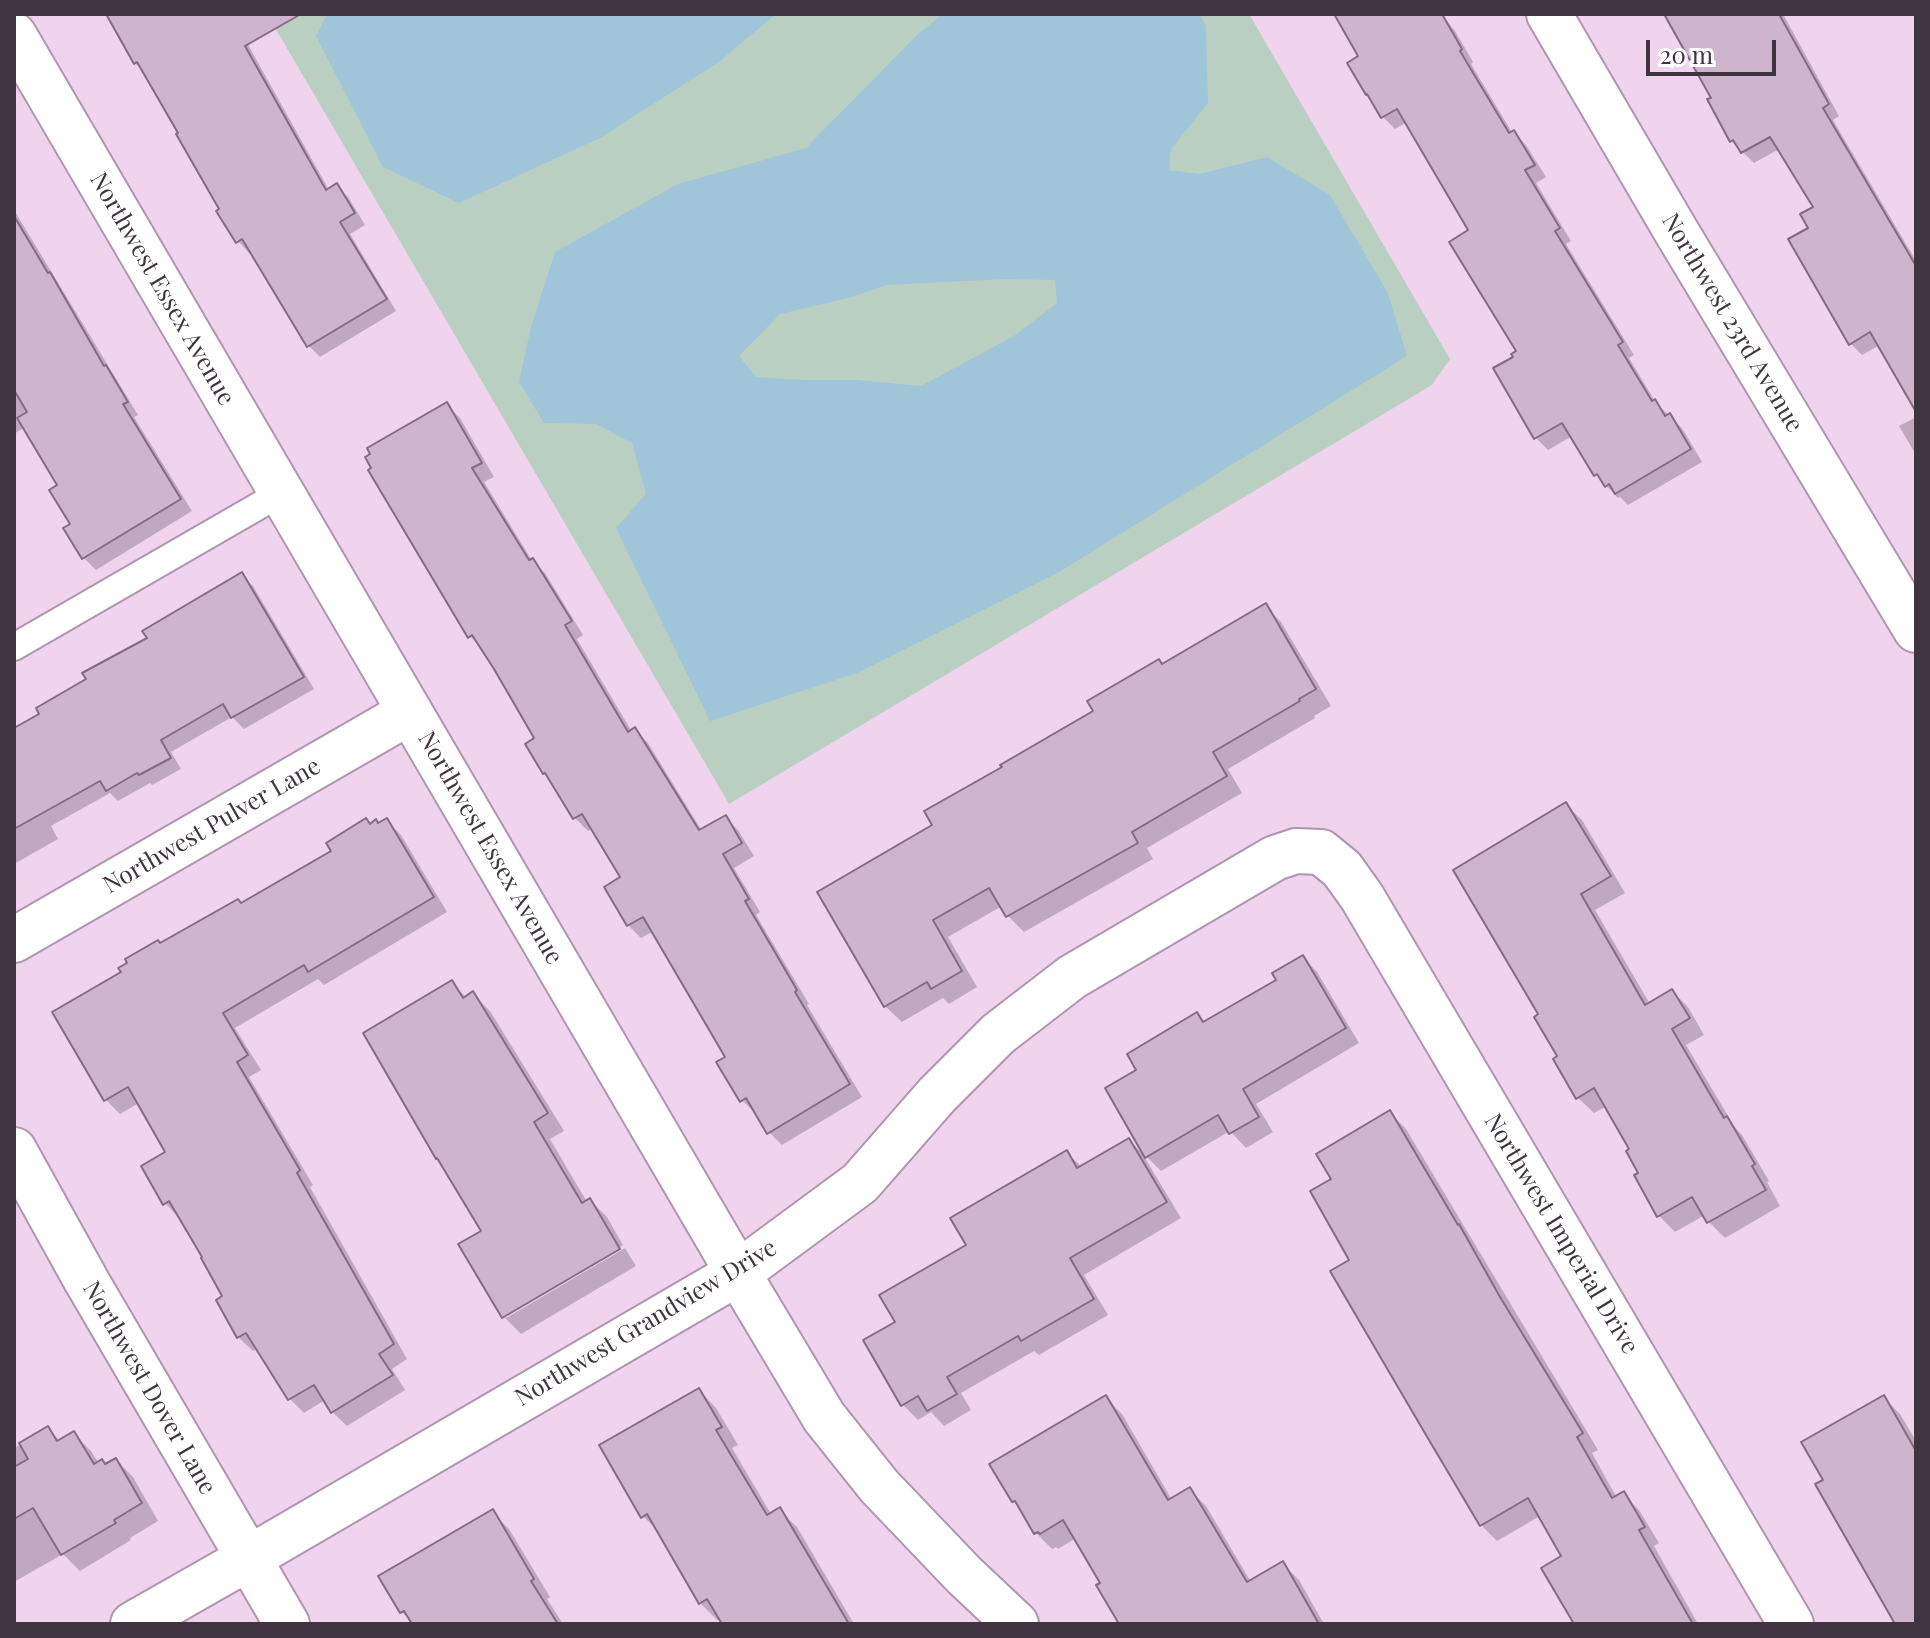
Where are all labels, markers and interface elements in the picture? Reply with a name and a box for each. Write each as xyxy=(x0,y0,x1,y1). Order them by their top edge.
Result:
scale bar xyxy=(1650,24,1780,74)
text: 20 m xyxy=(1660,38,1713,70)
street label: Northwest Essex Avenue xyxy=(84,168,240,410)
street label: Northwest 23rd Avenue xyxy=(1655,208,1809,438)
street label: Northwest Essex Avenue xyxy=(412,727,568,969)
street label: Northwest Pulver Lane xyxy=(98,752,326,900)
street label: Northwest Imperial Drive xyxy=(1478,1109,1644,1359)
street label: Northwest Grandview Drive xyxy=(510,1233,782,1413)
street label: Northwest Dover Lane xyxy=(76,1276,222,1500)

